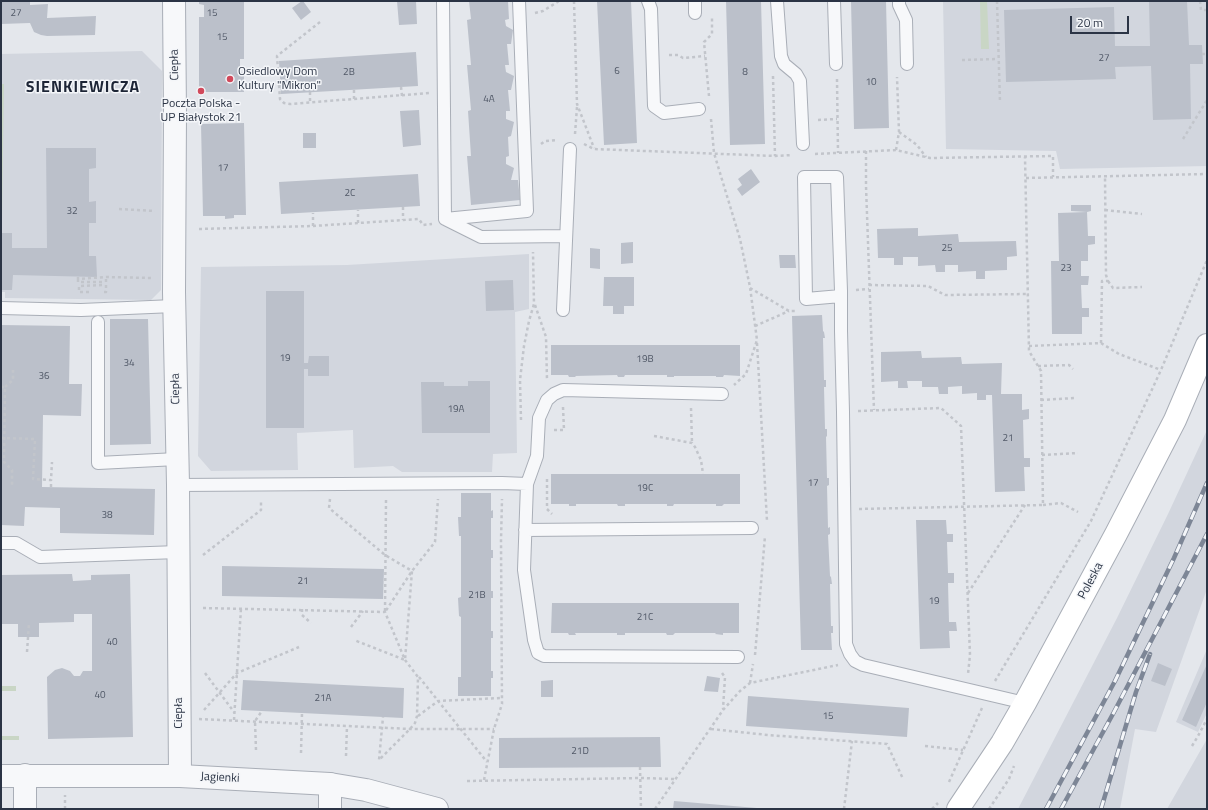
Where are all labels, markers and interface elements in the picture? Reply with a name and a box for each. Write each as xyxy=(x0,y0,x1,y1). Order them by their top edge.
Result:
house number: 27 xyxy=(10,8,22,20)
house number: 15 xyxy=(206,8,218,20)
scale bar xyxy=(1072,8,1131,34)
text: 20 m xyxy=(1077,13,1103,32)
house number: 15 xyxy=(216,32,228,44)
street label: Ciepła xyxy=(168,49,182,81)
house number: 27 xyxy=(1098,53,1110,65)
place label: Osiedlowy Dom Kultury "Mikron" xyxy=(238,65,321,93)
house number: 6 xyxy=(614,66,620,78)
house number: 2B xyxy=(343,67,355,79)
house number: 8 xyxy=(742,67,748,79)
marker: Osiedlowy Dom Kultury "Mikron" xyxy=(225,74,235,84)
house number: 10 xyxy=(865,77,877,89)
district label: SIENKIEWICZA xyxy=(26,78,140,98)
marker: Poczta Polska - UP Białystok 21 xyxy=(196,86,206,96)
house number: 4A xyxy=(483,94,495,106)
place label: Poczta Polska - UP Białystok 21 xyxy=(161,97,241,125)
house number: 17 xyxy=(217,163,229,175)
house number: 2C xyxy=(344,188,356,200)
house number: 32 xyxy=(66,206,78,218)
house number: 25 xyxy=(941,243,953,255)
house number: 23 xyxy=(1060,263,1072,275)
house number: 19 xyxy=(279,353,291,365)
house number: 19B xyxy=(636,354,654,366)
house number: 34 xyxy=(123,358,135,370)
house number: 36 xyxy=(38,371,50,383)
street label: Ciepła xyxy=(169,373,183,405)
house number: 19A xyxy=(447,404,465,416)
house number: 21 xyxy=(1002,433,1014,445)
house number: 17 xyxy=(807,478,819,490)
house number: 19C xyxy=(637,483,653,495)
house number: 38 xyxy=(101,510,113,522)
street label: Poleska xyxy=(1075,560,1107,602)
house number: 21 xyxy=(297,576,309,588)
house number: 21B xyxy=(468,590,486,602)
house number: 19 xyxy=(928,596,940,608)
house number: 21C xyxy=(637,612,653,624)
house number: 40 xyxy=(106,637,118,649)
house number: 40 xyxy=(94,690,106,702)
house number: 21A xyxy=(314,693,332,705)
street label: Ciepła xyxy=(172,697,186,729)
house number: 15 xyxy=(822,711,834,723)
house number: 21D xyxy=(571,746,589,758)
street label: Jagienki xyxy=(200,770,240,786)

